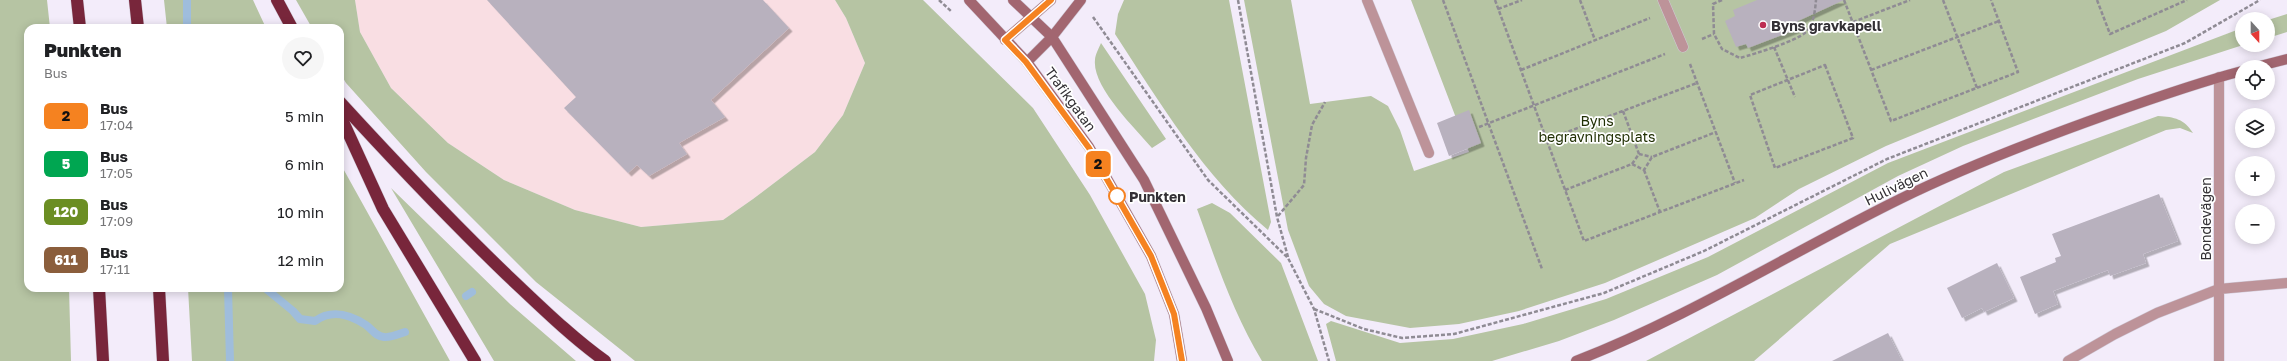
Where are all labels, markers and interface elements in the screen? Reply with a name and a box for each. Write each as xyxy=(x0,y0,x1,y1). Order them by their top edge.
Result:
north arrow xyxy=(2235,12,2275,52)
map controls xyxy=(2235,12,2275,244)
place label: Byns gravkapell xyxy=(1771,17,1882,34)
marker: Byns gravkapell xyxy=(1758,20,1768,30)
button: heart xyxy=(282,37,324,79)
text: Punkten xyxy=(44,38,122,61)
button: locate xyxy=(2235,60,2275,100)
street label: Trafikgatan xyxy=(1042,63,1100,135)
text: Bus xyxy=(44,65,67,81)
text: Bus xyxy=(100,99,128,117)
text: 2 xyxy=(62,107,70,124)
text: 5 min xyxy=(285,107,324,125)
button: layers xyxy=(2235,108,2275,148)
park label: Byns begravningsplats xyxy=(1538,112,1656,145)
text: 17:04 xyxy=(100,117,133,133)
text: Bus xyxy=(100,147,128,165)
line badge: 2 xyxy=(1085,151,1111,177)
text: 5 xyxy=(62,155,70,172)
text: 6 min xyxy=(285,155,324,173)
text: 2 xyxy=(1094,155,1102,172)
button: + xyxy=(2235,156,2275,196)
street label: Hulivägen xyxy=(1862,163,1930,209)
text: 17:05 xyxy=(100,165,133,181)
street label: Bondevägen xyxy=(2197,177,2214,261)
marker: Punkten xyxy=(1108,187,1126,205)
place label: Punkten xyxy=(1129,188,1186,205)
text: Bus xyxy=(100,195,128,213)
text: 120 xyxy=(54,203,78,220)
text: 10 min xyxy=(277,203,324,221)
button: − xyxy=(2235,204,2275,244)
text: 17:09 xyxy=(100,213,133,229)
text: Bus xyxy=(100,243,128,261)
text: 611 xyxy=(54,251,78,268)
text: 12 min xyxy=(278,251,324,269)
text: 17:11 xyxy=(100,261,130,277)

